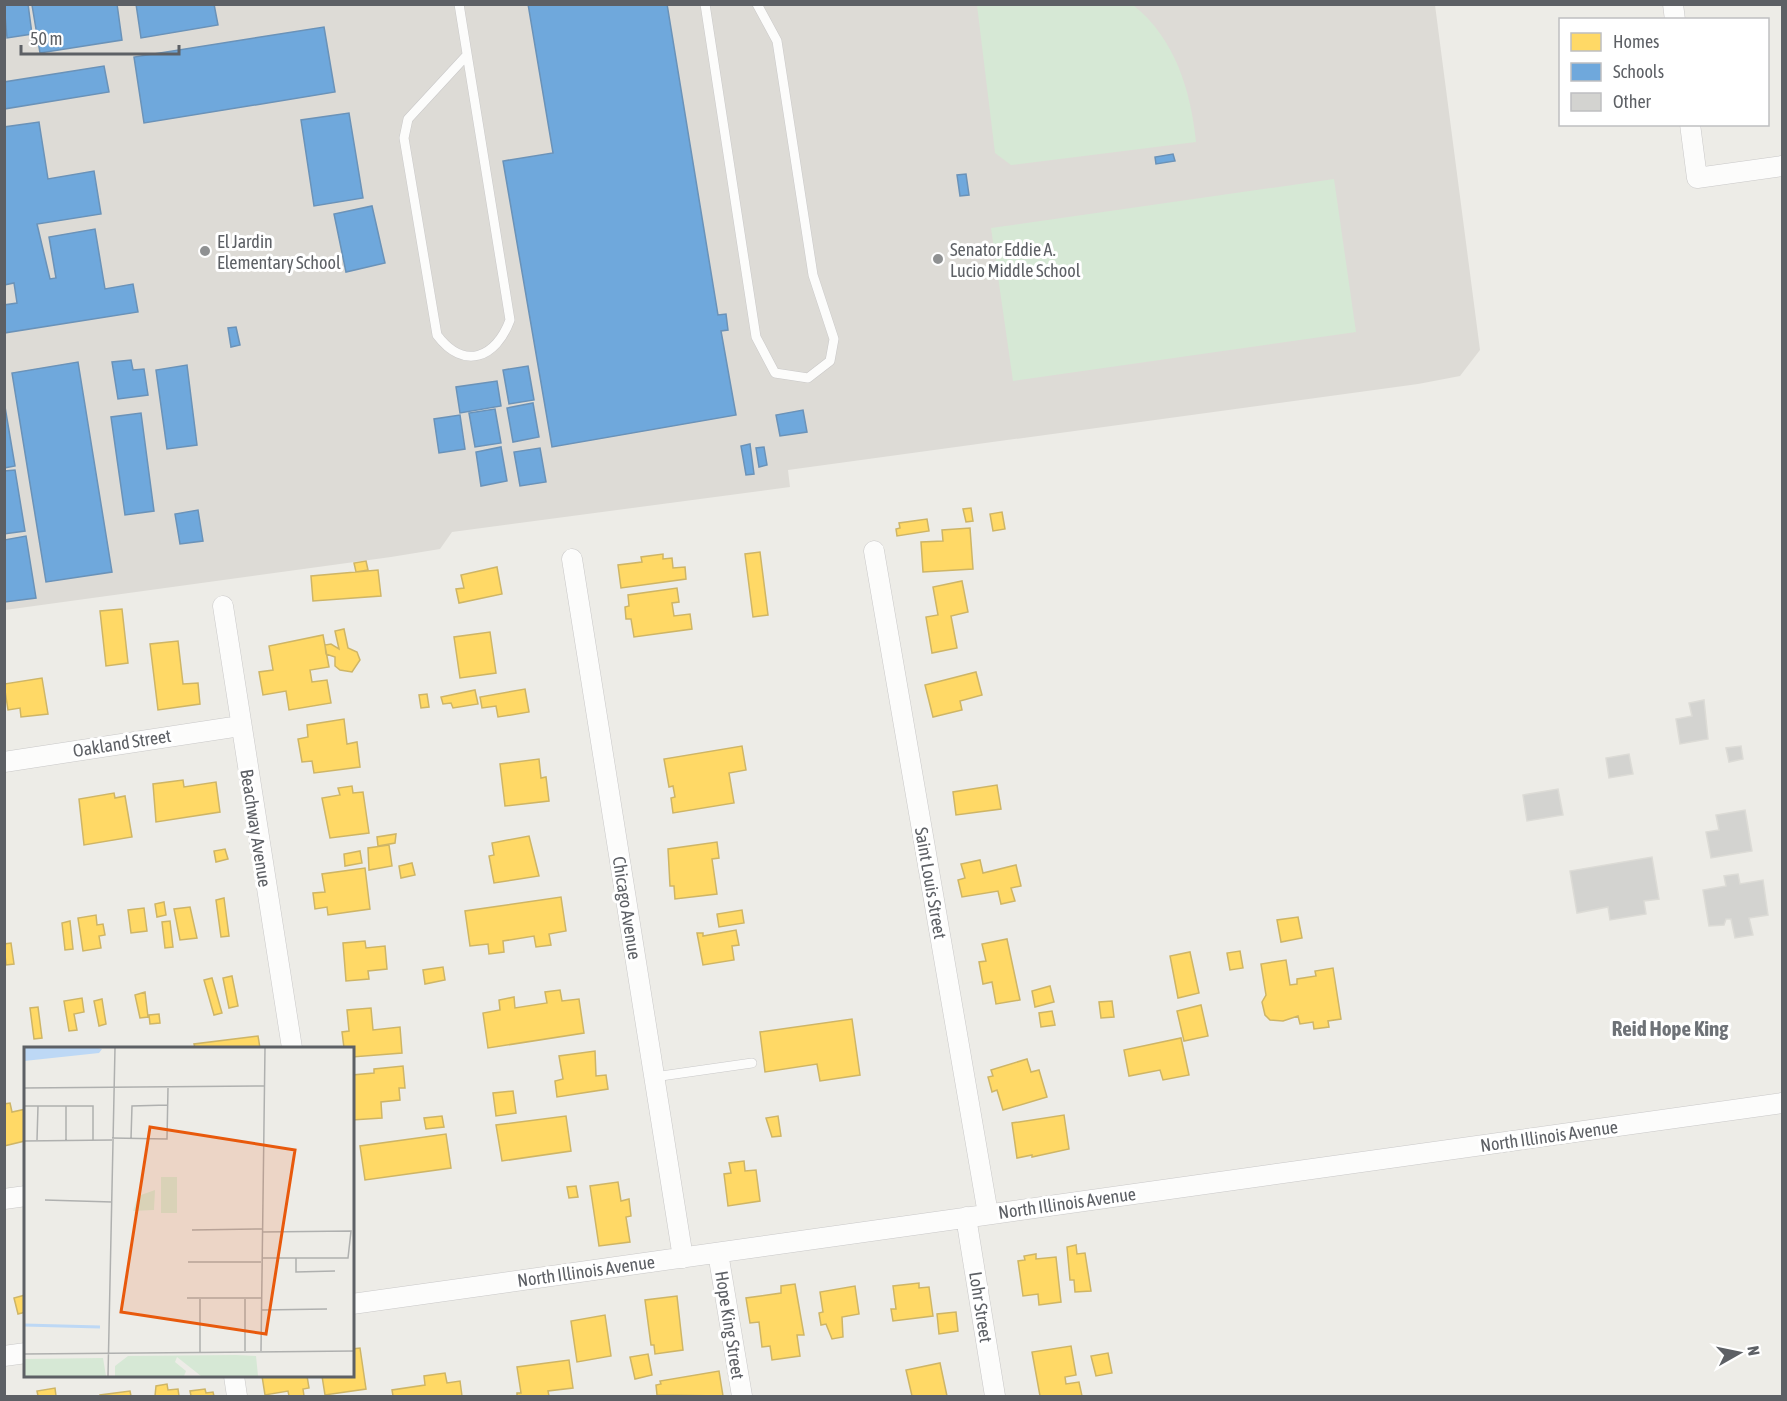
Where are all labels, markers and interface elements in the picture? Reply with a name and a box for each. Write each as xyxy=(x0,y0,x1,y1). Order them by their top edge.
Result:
scale bar xyxy=(21,18,178,56)
legend xyxy=(1559,18,1769,126)
text: 50 m xyxy=(30,28,62,49)
text: Homes xyxy=(1613,31,1659,52)
text: Schools xyxy=(1613,61,1664,82)
text: Other xyxy=(1613,91,1652,112)
place label: El Jardin Elementary School xyxy=(217,231,341,273)
place label: Senator Eddie A. Lucio Middle School xyxy=(950,239,1081,281)
marker: El Jardin Elementary School xyxy=(198,244,212,258)
marker: Senator Eddie A. Lucio Middle School xyxy=(931,252,945,266)
street label: Oakland Street xyxy=(71,725,173,761)
street label: Beachway Avenue xyxy=(236,768,276,888)
street label: Saint Louis Street xyxy=(911,826,951,940)
street label: Chicago Avenue xyxy=(608,855,646,961)
district label: Reid Hope King xyxy=(1612,1016,1729,1040)
inset map xyxy=(24,1047,354,1377)
street label: North Illinois Avenue xyxy=(1479,1116,1619,1156)
street label: North Illinois Avenue xyxy=(997,1183,1137,1223)
street label: North Illinois Avenue xyxy=(516,1251,656,1291)
street label: Hope King Street xyxy=(711,1269,749,1381)
street label: Lohr Street xyxy=(965,1270,997,1344)
north arrow xyxy=(1709,1323,1769,1383)
text: N xyxy=(1744,1345,1763,1357)

